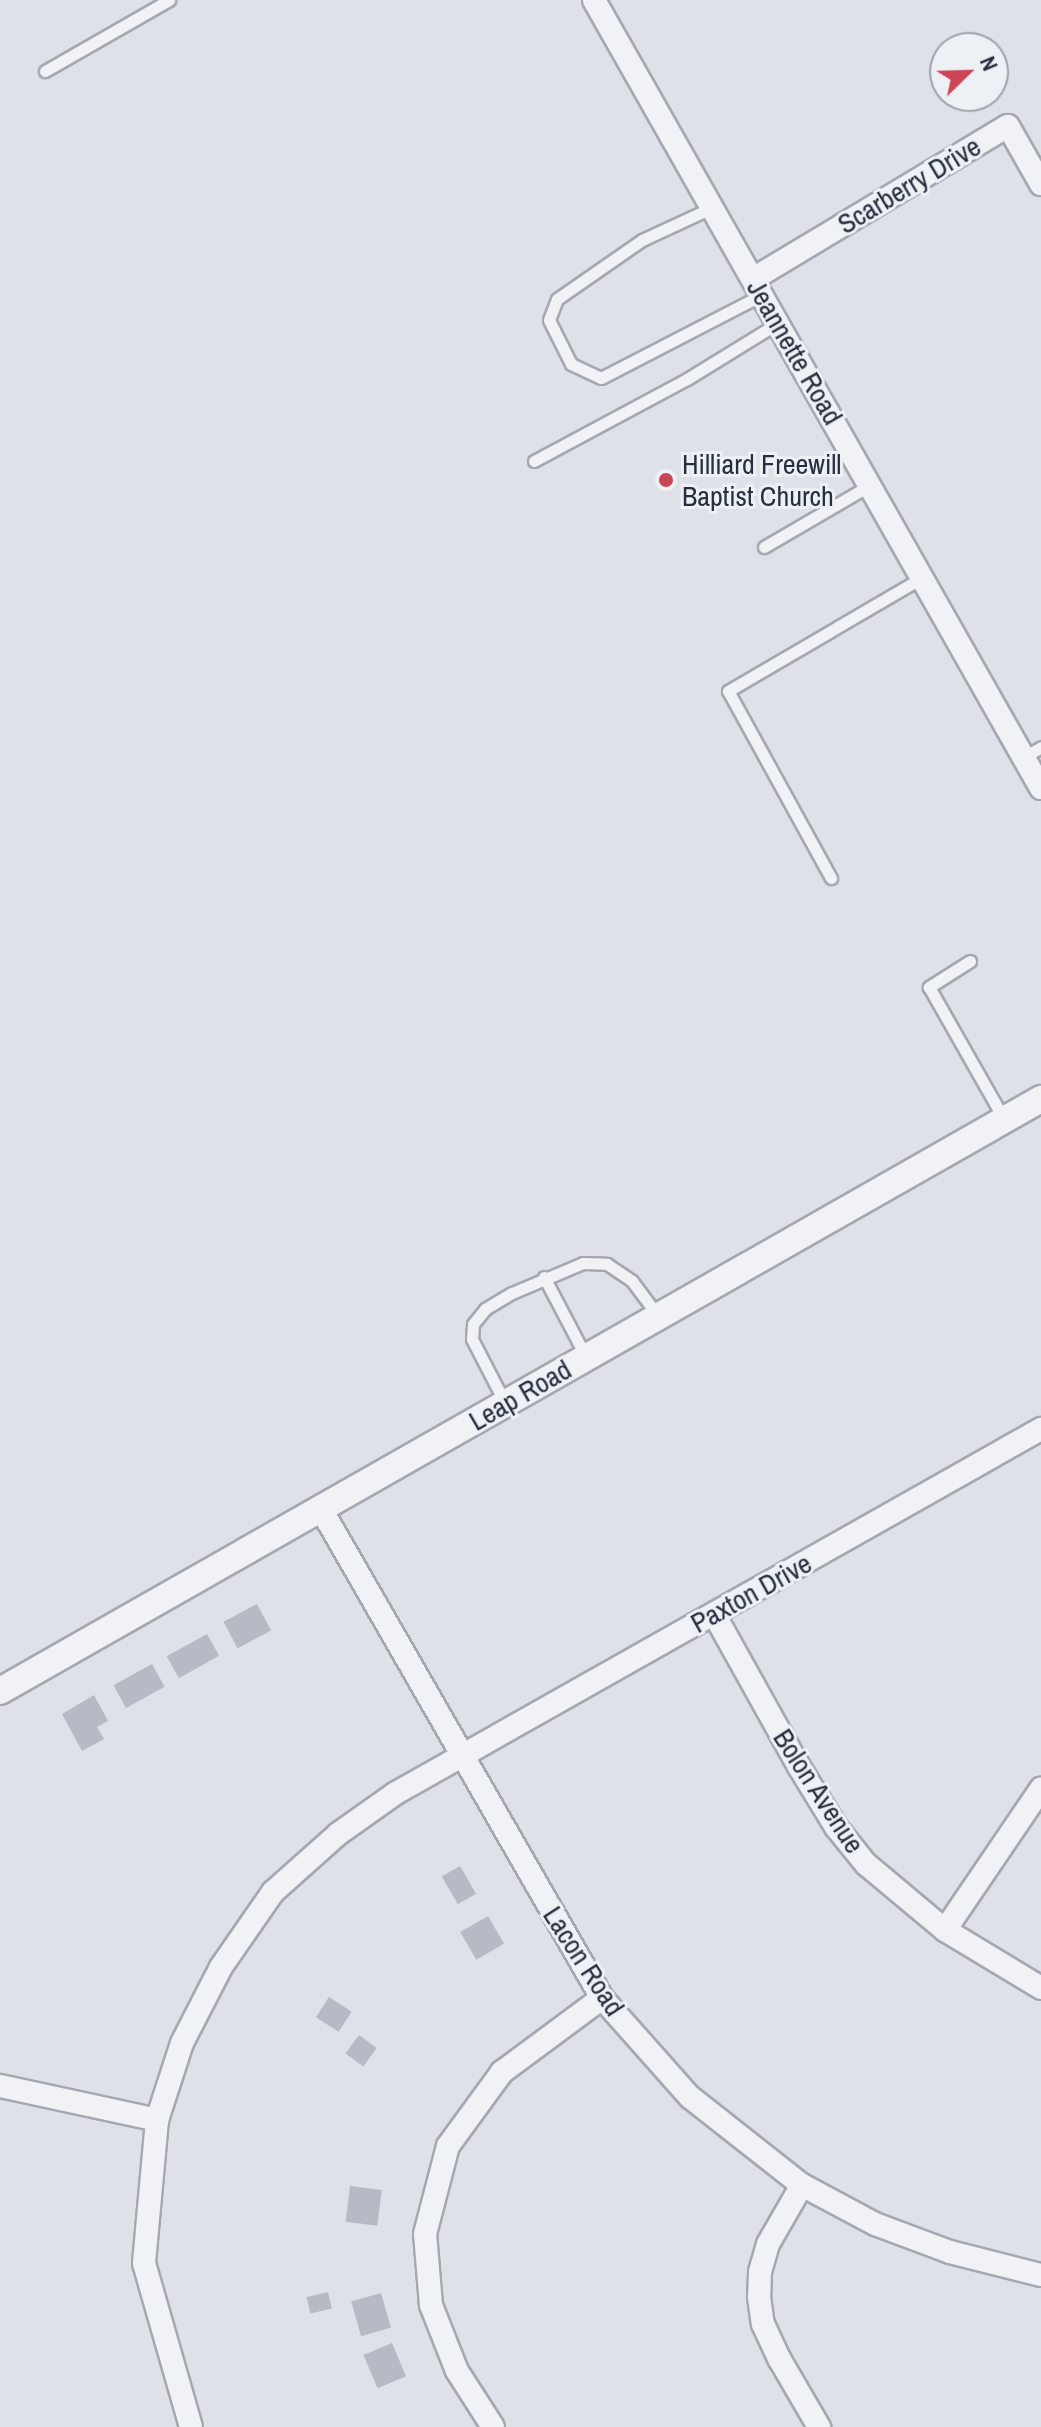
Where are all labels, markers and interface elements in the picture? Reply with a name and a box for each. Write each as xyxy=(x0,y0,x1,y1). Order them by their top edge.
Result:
north arrow xyxy=(929,32,1009,112)
text: N xyxy=(973,52,1006,75)
street label: Scarberry Drive xyxy=(831,129,987,241)
street label: Jeannette Road xyxy=(740,273,850,431)
place label: Hilliard Freewill Baptist Church xyxy=(682,447,841,513)
marker: Hilliard Freewill Baptist Church xyxy=(657,471,675,489)
street label: Leap Road xyxy=(463,1352,577,1438)
street label: Paxton Drive xyxy=(685,1546,817,1640)
street label: Bolon Avenue xyxy=(766,1722,872,1860)
street label: Lacon Road xyxy=(536,1900,632,2022)

